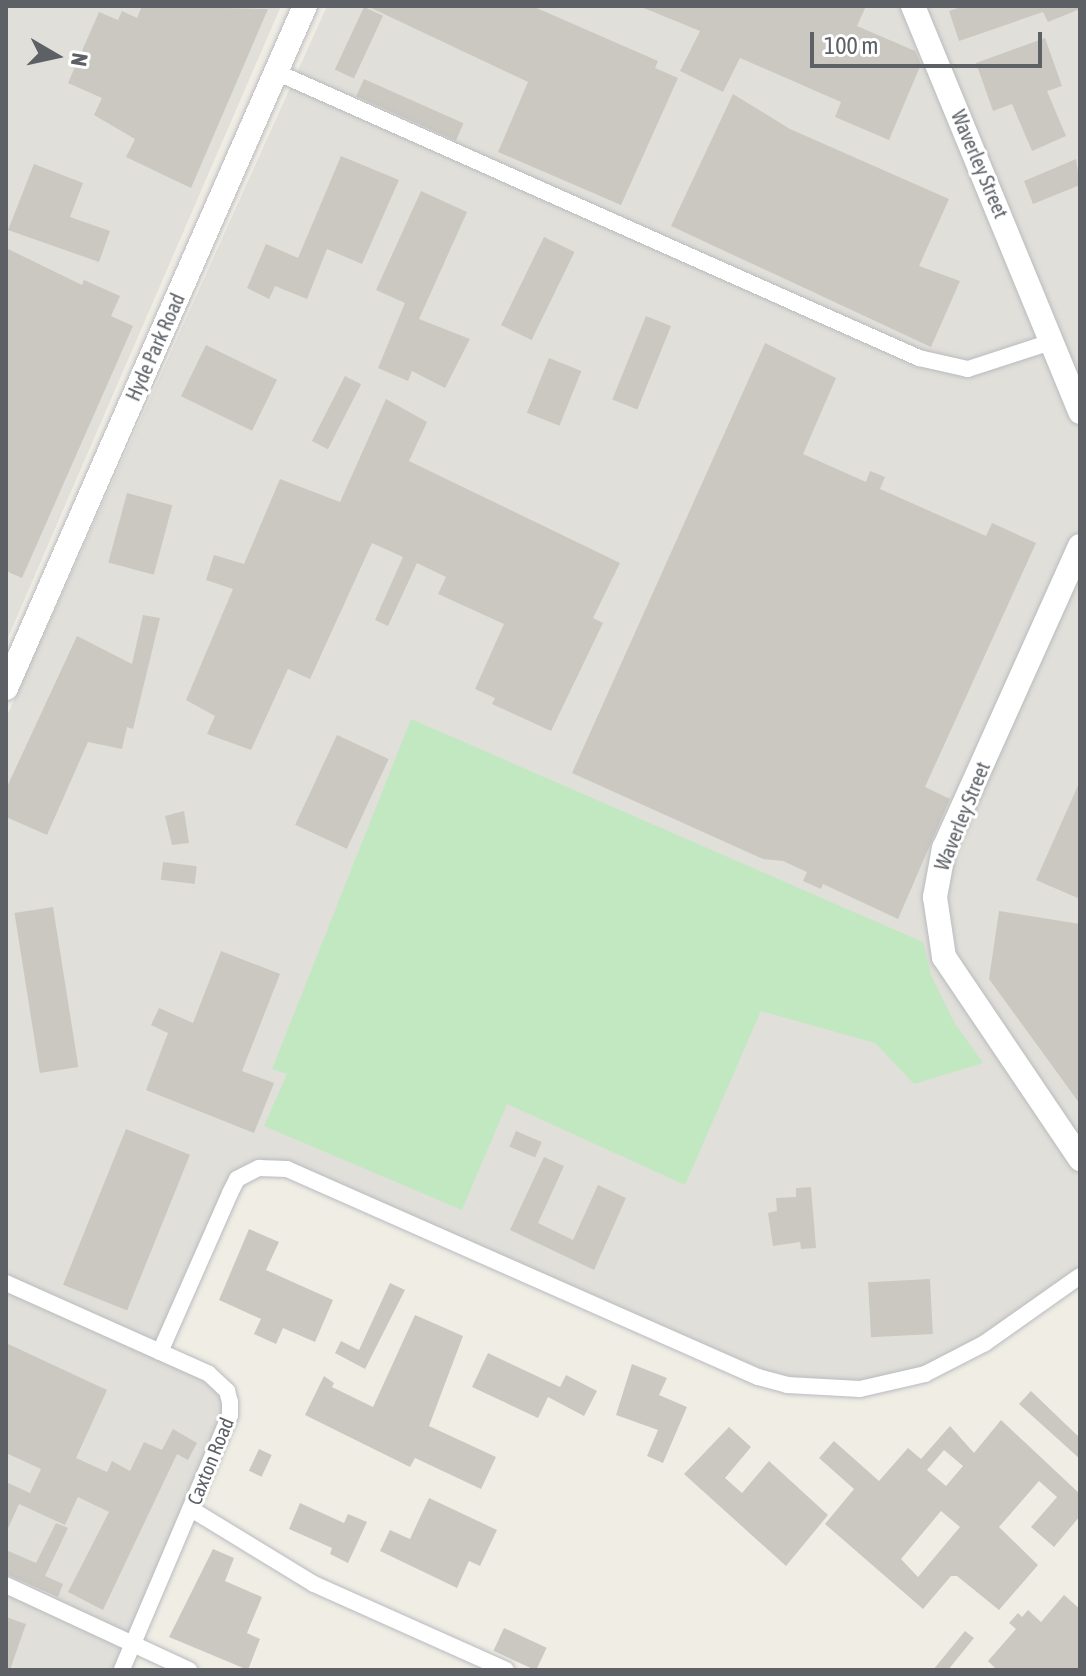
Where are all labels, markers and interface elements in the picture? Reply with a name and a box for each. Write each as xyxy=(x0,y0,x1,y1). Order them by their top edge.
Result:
north arrow xyxy=(16,16,96,96)
scale bar xyxy=(814,16,1046,66)
text: 100 m xyxy=(824,32,878,59)
text: N xyxy=(66,51,94,68)
street label: Waverley Street xyxy=(946,106,1014,222)
street label: Hyde Park Road xyxy=(121,289,189,405)
street label: Waverley Street xyxy=(929,758,995,874)
street label: Caxton Road xyxy=(182,1414,238,1508)

